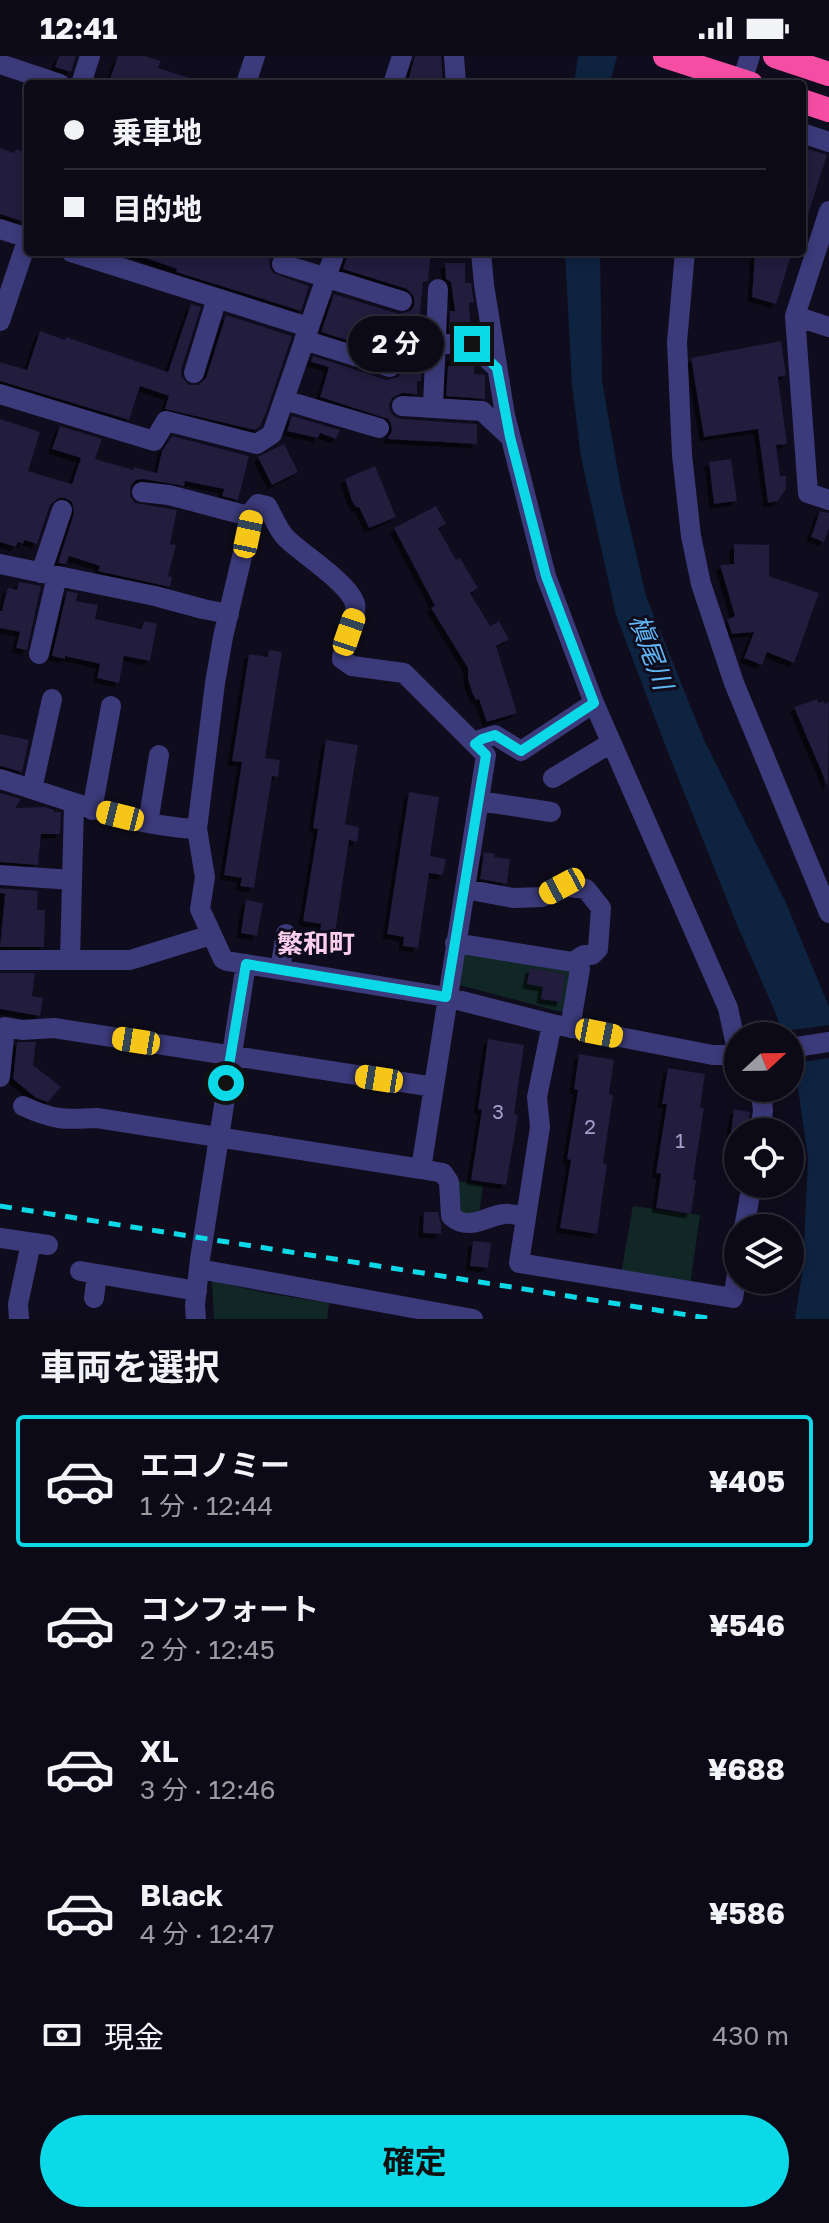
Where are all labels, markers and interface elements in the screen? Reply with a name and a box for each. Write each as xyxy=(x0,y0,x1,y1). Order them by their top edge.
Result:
text: 12:41 xyxy=(40,10,118,46)
text: 乗車地 xyxy=(112,114,202,150)
text: 目的地 xyxy=(112,191,202,227)
callout: 2 分 xyxy=(348,316,444,372)
route end xyxy=(454,326,490,362)
text: 2 分 xyxy=(372,328,420,359)
car xyxy=(231,508,265,560)
car xyxy=(330,605,368,659)
water label: 槇尾川 xyxy=(624,610,680,697)
car xyxy=(94,799,146,833)
car xyxy=(535,864,589,908)
district label: 繁和町 xyxy=(277,928,355,959)
car xyxy=(573,1017,625,1049)
north arrow xyxy=(724,1022,804,1102)
map controls xyxy=(724,1022,804,1294)
car xyxy=(110,1025,162,1057)
car xyxy=(353,1063,405,1095)
route start xyxy=(208,1065,244,1101)
house number: 3 xyxy=(492,1099,504,1123)
house number: 2 xyxy=(584,1114,596,1138)
button: locate xyxy=(724,1118,804,1198)
house number: 1 xyxy=(675,1128,685,1152)
button: layers xyxy=(724,1214,804,1294)
text: 車両を選択 xyxy=(40,1345,220,1388)
icon: car xyxy=(44,1445,116,1517)
text: エコノミー xyxy=(140,1447,290,1483)
text: ¥405 xyxy=(709,1463,785,1499)
text: 1 分 · 12:44 xyxy=(140,1490,273,1521)
icon: car xyxy=(44,1589,116,1661)
text: コンフォート xyxy=(140,1591,319,1627)
text: ¥546 xyxy=(709,1607,785,1643)
text: 2 分 · 12:45 xyxy=(140,1634,275,1665)
icon: car xyxy=(44,1733,116,1805)
text: XL xyxy=(140,1733,179,1769)
text: ¥688 xyxy=(708,1751,785,1787)
text: 3 分 · 12:46 xyxy=(140,1774,276,1805)
icon: car xyxy=(44,1877,116,1949)
text: Black xyxy=(140,1877,223,1913)
text: ¥586 xyxy=(709,1895,785,1931)
text: 4 分 · 12:47 xyxy=(140,1918,274,1949)
icon: cash xyxy=(40,2013,84,2057)
text: 現金 xyxy=(104,2019,164,2055)
text: 430 m xyxy=(712,2020,789,2051)
button: 確定 xyxy=(40,2115,789,2207)

